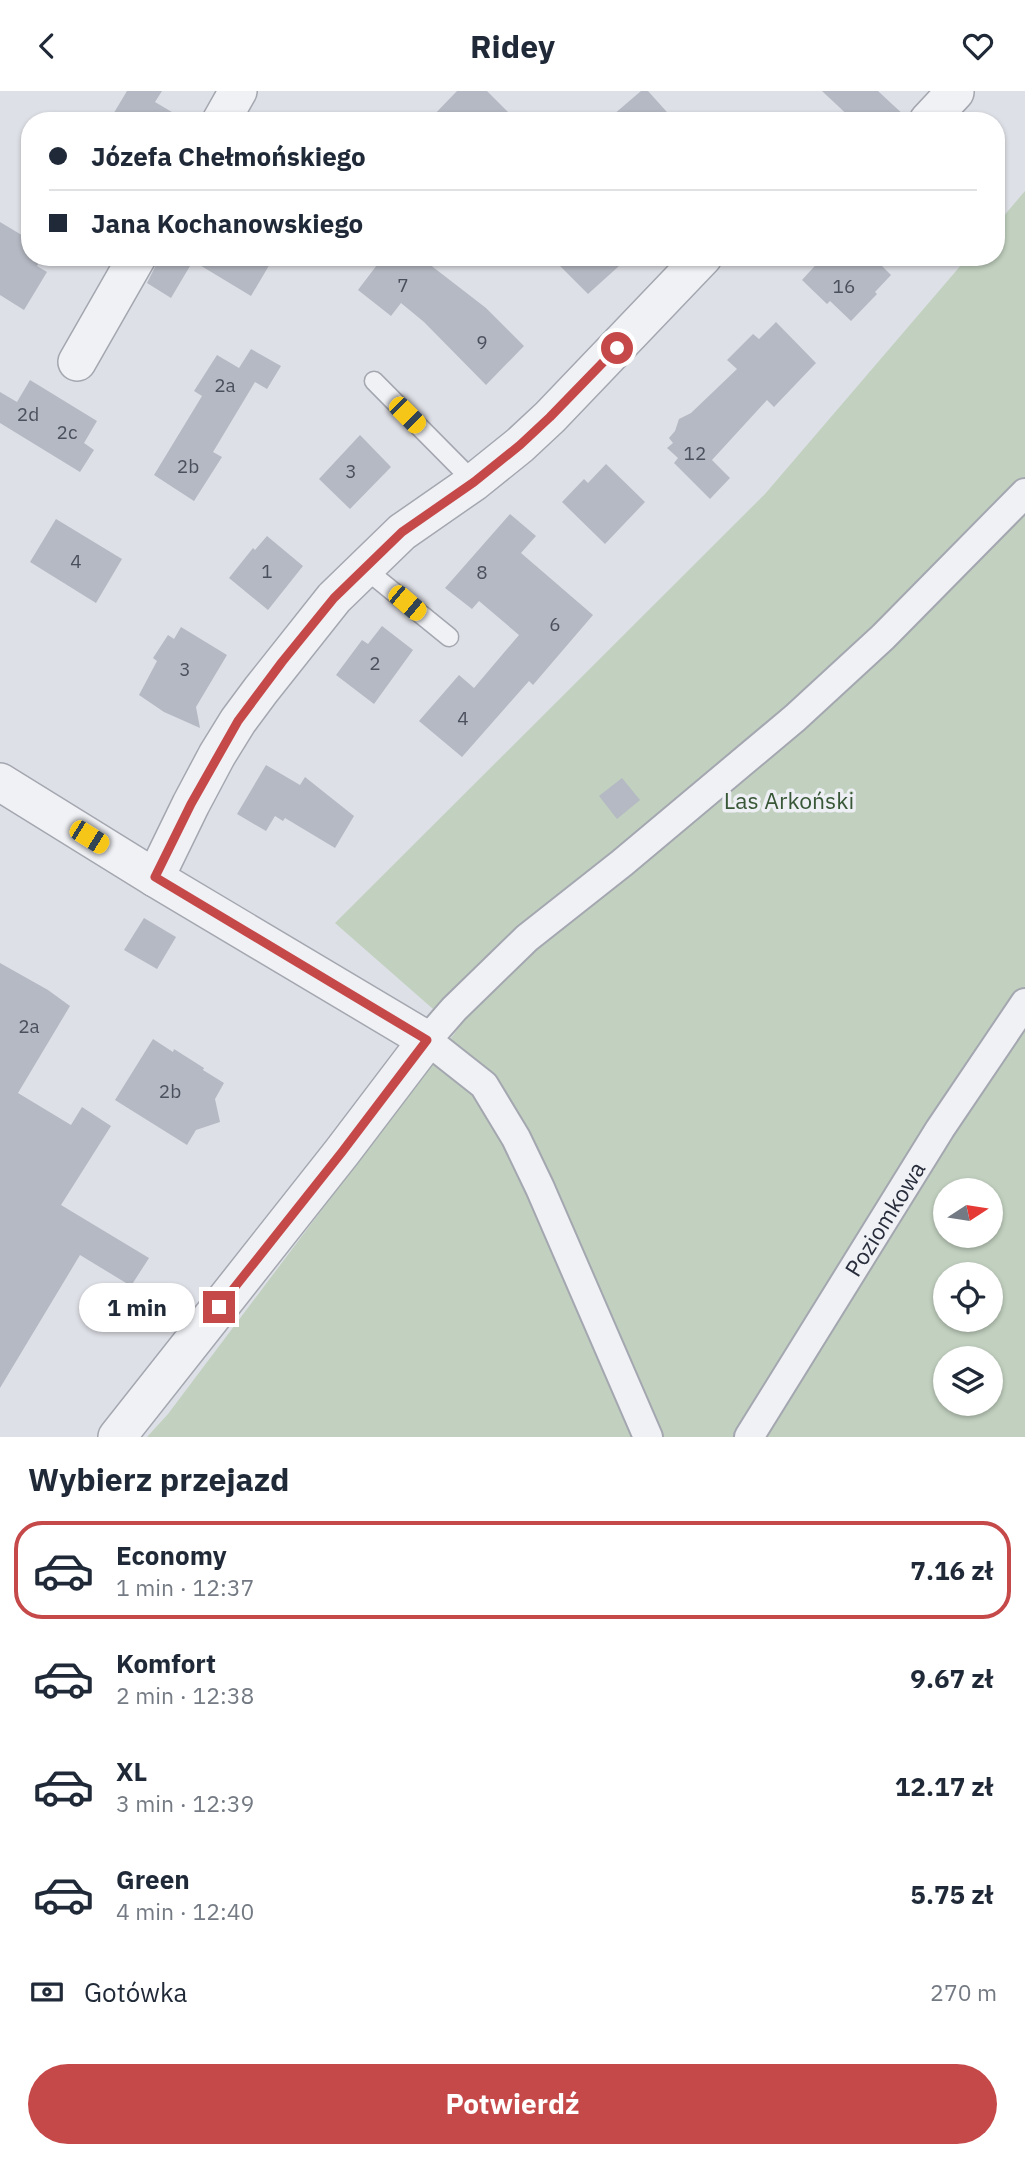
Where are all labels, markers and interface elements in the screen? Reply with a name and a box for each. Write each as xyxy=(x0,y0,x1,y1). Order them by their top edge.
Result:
text: Ridey xyxy=(470,25,555,67)
icon: back xyxy=(28,27,66,65)
icon: heart xyxy=(959,27,997,65)
text: Józefa Chełmońskiego xyxy=(91,139,366,173)
text: Jana Kochanowskiego xyxy=(91,206,363,240)
house number: 7 xyxy=(397,273,409,297)
house number: 16 xyxy=(833,274,855,298)
house number: 9 xyxy=(476,330,488,354)
route start xyxy=(601,332,633,364)
house number: 2a xyxy=(214,373,236,397)
car xyxy=(385,393,430,437)
house number: 2d xyxy=(17,402,39,426)
house number: 2c xyxy=(57,420,78,444)
house number: 12 xyxy=(684,441,706,465)
house number: 2b xyxy=(177,454,199,478)
house number: 3 xyxy=(345,459,357,483)
house number: 4 xyxy=(70,549,82,573)
house number: 1 xyxy=(261,559,273,583)
house number: 8 xyxy=(476,560,488,584)
car xyxy=(385,581,430,625)
house number: 6 xyxy=(549,612,561,636)
house number: 2 xyxy=(369,651,381,675)
house number: 3 xyxy=(179,657,191,681)
house number: 4 xyxy=(457,706,469,730)
park label: Las Arkoński xyxy=(724,785,854,815)
car xyxy=(66,817,113,857)
house number: 2a xyxy=(18,1014,40,1038)
house number: 2b xyxy=(159,1079,181,1103)
street label: Poziomkowa xyxy=(837,1155,931,1282)
north arrow xyxy=(933,1178,1003,1248)
map controls xyxy=(933,1178,1003,1416)
button: locate xyxy=(933,1262,1003,1332)
callout: 1 min xyxy=(79,1283,194,1331)
route end xyxy=(203,1291,235,1323)
text: 1 min xyxy=(107,1292,167,1322)
button: layers xyxy=(933,1346,1003,1416)
text: Wybierz przejazd xyxy=(28,1458,290,1500)
text: Economy xyxy=(116,1538,227,1572)
icon: car xyxy=(32,1539,95,1602)
text: 7.16 zł xyxy=(910,1553,993,1587)
text: 1 min · 12:37 xyxy=(116,1572,254,1602)
text: Komfort xyxy=(116,1646,216,1680)
icon: car xyxy=(32,1647,95,1710)
text: 9.67 zł xyxy=(910,1661,993,1695)
text: 2 min · 12:38 xyxy=(116,1680,254,1710)
text: XL xyxy=(116,1754,147,1788)
icon: car xyxy=(32,1755,95,1818)
text: 12.17 zł xyxy=(895,1769,993,1803)
text: 3 min · 12:39 xyxy=(116,1788,254,1818)
text: Green xyxy=(116,1862,190,1896)
icon: car xyxy=(32,1863,95,1926)
text: 5.75 zł xyxy=(910,1877,993,1911)
text: 4 min · 12:40 xyxy=(116,1896,254,1926)
icon: cash xyxy=(28,1973,66,2011)
text: Gotówka xyxy=(84,1975,188,2009)
text: 270 m xyxy=(930,1977,997,2007)
button: Potwierdź xyxy=(28,2064,997,2144)

